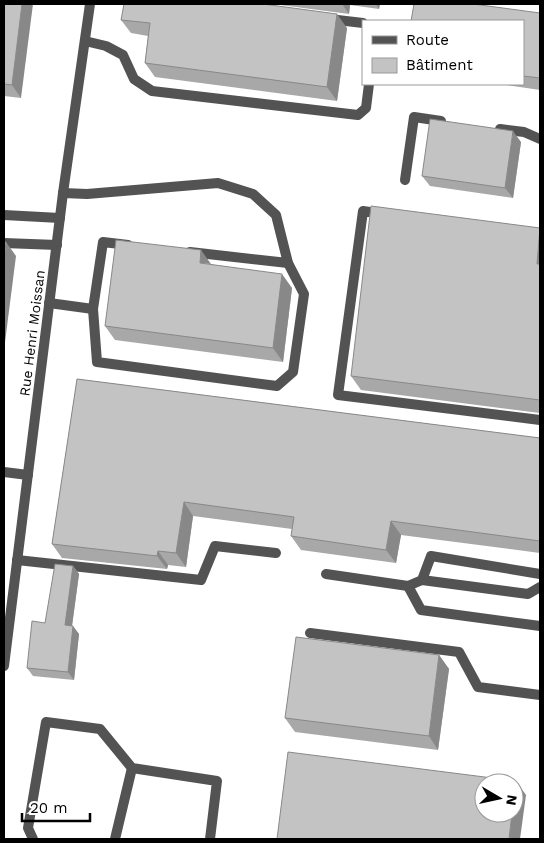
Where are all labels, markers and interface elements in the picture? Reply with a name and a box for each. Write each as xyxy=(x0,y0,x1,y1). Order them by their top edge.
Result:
legend xyxy=(362,20,524,85)
text: Route xyxy=(406,31,449,49)
text: Bâtiment xyxy=(406,56,473,74)
street label: Rue Henri Moissan xyxy=(16,269,48,397)
north arrow xyxy=(474,773,524,823)
scale bar xyxy=(22,790,90,822)
text: N xyxy=(503,794,521,806)
text: 20 m xyxy=(30,799,68,817)

